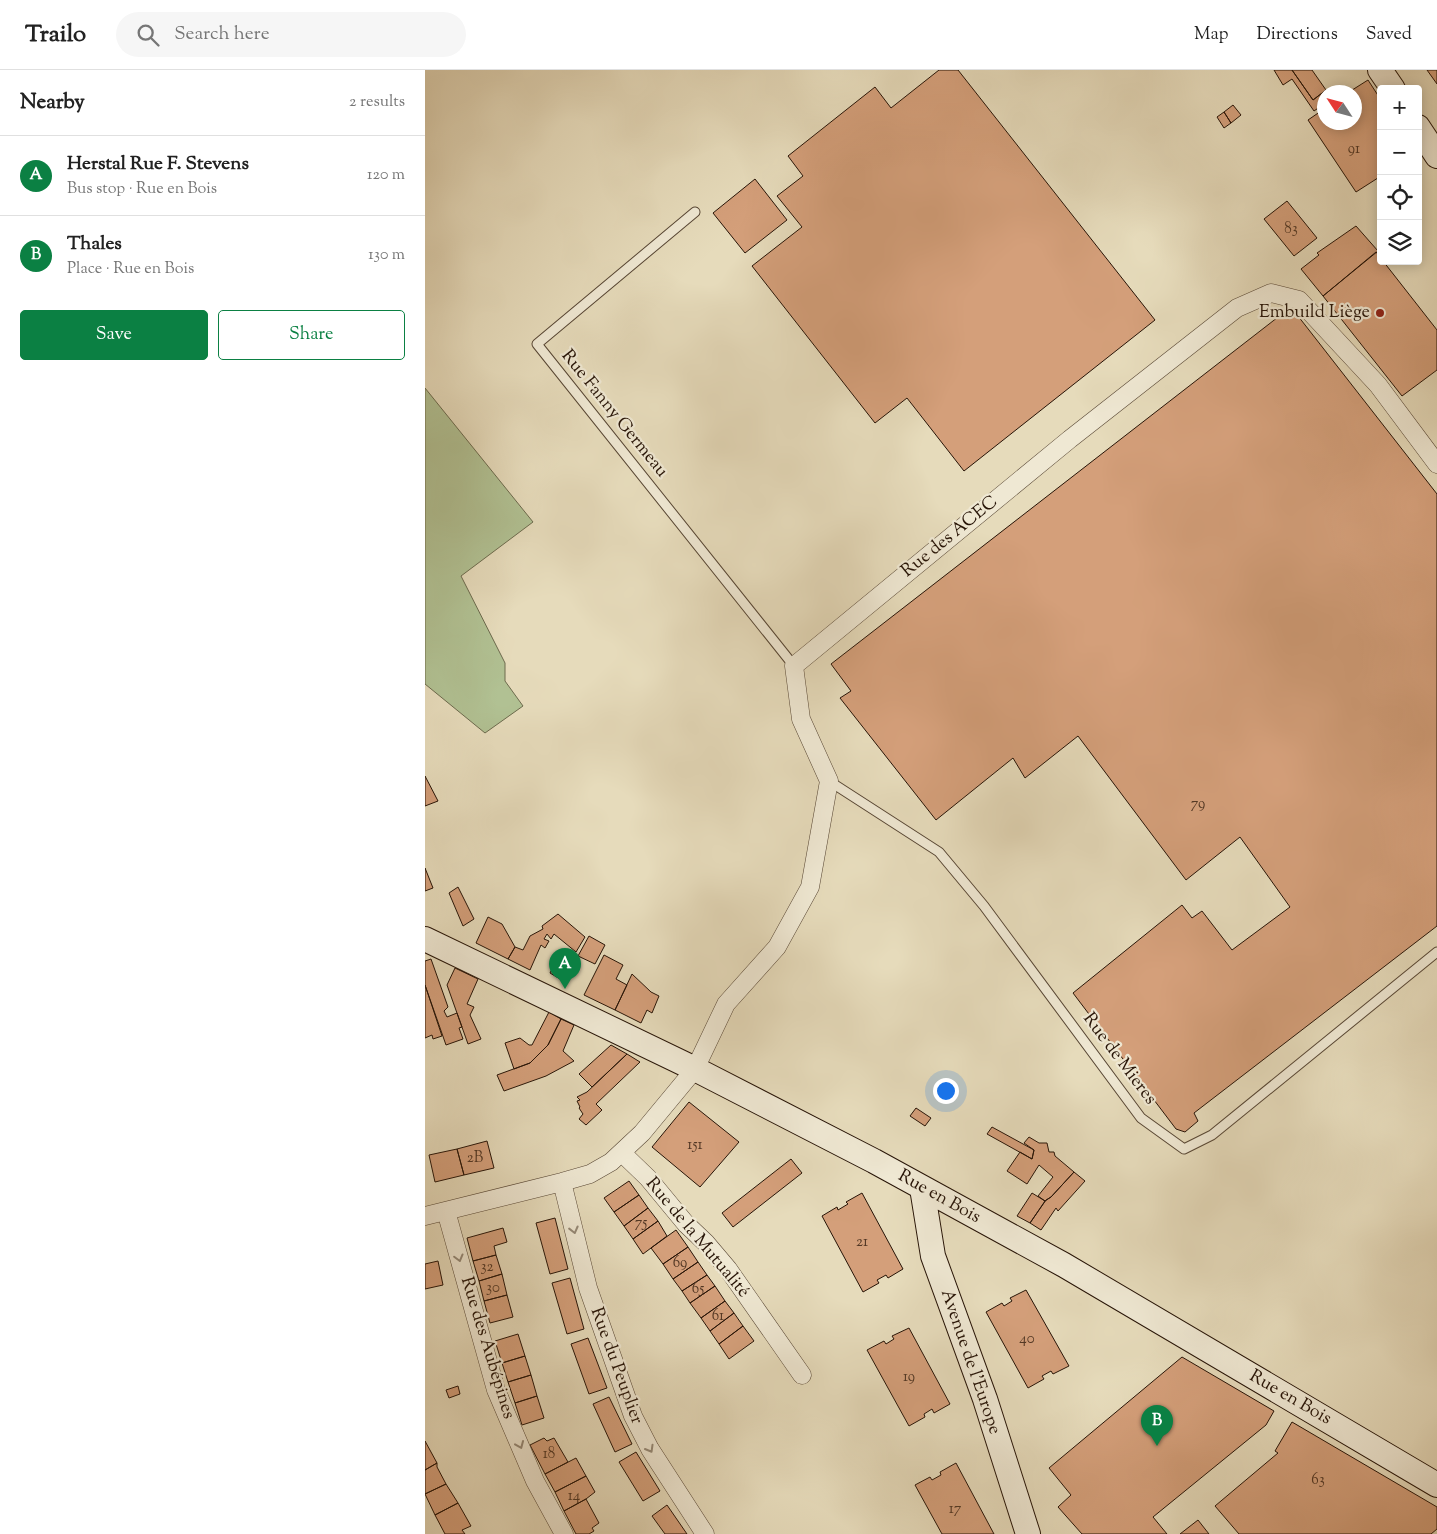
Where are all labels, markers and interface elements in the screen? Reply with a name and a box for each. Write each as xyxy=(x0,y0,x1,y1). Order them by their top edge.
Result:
search box xyxy=(116,12,466,57)
text: Trailo xyxy=(25,18,86,52)
icon: search xyxy=(134,21,162,49)
text: Search here xyxy=(174,21,270,48)
text: Map xyxy=(1194,22,1229,48)
text: Directions xyxy=(1257,22,1338,48)
text: Saved xyxy=(1366,22,1412,48)
north arrow xyxy=(1317,85,1362,130)
map controls xyxy=(1377,85,1422,265)
button: + xyxy=(1377,85,1422,130)
text: Nearby xyxy=(20,88,85,118)
text: 2 results xyxy=(349,91,405,114)
button: − xyxy=(1377,130,1422,175)
house number: 91 xyxy=(1348,139,1360,160)
text: Herstal Rue F. Stevens xyxy=(67,151,249,178)
text: A xyxy=(30,164,43,187)
text: 120 m xyxy=(367,164,405,187)
button: locate xyxy=(1377,175,1422,220)
text: Bus stop · Rue en Bois xyxy=(67,178,217,201)
house number: 83 xyxy=(1284,219,1298,240)
button: layers xyxy=(1377,220,1422,265)
text: Thales xyxy=(67,231,122,258)
text: B xyxy=(31,244,41,267)
text: 130 m xyxy=(368,244,405,267)
text: Place · Rue en Bois xyxy=(67,258,194,281)
place label: Embuild Liège xyxy=(1259,300,1370,326)
marker: Embuild Liège xyxy=(1374,307,1386,319)
button: Save xyxy=(20,310,208,360)
button: Share xyxy=(218,310,405,360)
street label: Rue Fanny Germeau xyxy=(554,344,674,484)
street label: Rue des ACEC xyxy=(896,490,1004,584)
house number: 79 xyxy=(1191,794,1205,815)
pin: A xyxy=(549,948,581,989)
street label: Rue de Mieres xyxy=(1076,1008,1162,1110)
your location xyxy=(933,1078,959,1104)
house number: 151 xyxy=(687,1135,703,1156)
house number: 2B xyxy=(467,1148,484,1169)
street label: Rue en Bois xyxy=(893,1164,985,1230)
street label: Rue de la Mutualité xyxy=(639,1172,755,1304)
house number: 75 xyxy=(635,1213,647,1234)
one-way arrow xyxy=(568,1225,579,1234)
house number: 21 xyxy=(856,1232,868,1253)
one-way arrow xyxy=(453,1253,464,1262)
house number: 69 xyxy=(673,1253,687,1274)
house number: 32 xyxy=(480,1257,494,1278)
street label: Rue des Aubépines xyxy=(453,1274,521,1422)
house number: 30 xyxy=(486,1278,500,1299)
house number: 65 xyxy=(692,1279,704,1300)
street label: Avenue de l'Europe xyxy=(933,1286,1007,1438)
street label: Rue du Peuplier xyxy=(583,1304,649,1428)
house number: 61 xyxy=(712,1306,724,1327)
house number: 40 xyxy=(1019,1329,1035,1350)
street label: Rue en Bois xyxy=(1244,1364,1336,1432)
house number: 19 xyxy=(903,1367,915,1388)
pin: B xyxy=(1141,1405,1173,1446)
one-way arrow xyxy=(514,1441,524,1449)
one-way arrow xyxy=(644,1443,654,1452)
house number: 18 xyxy=(543,1444,555,1465)
house number: 63 xyxy=(1311,1470,1325,1491)
house number: 14 xyxy=(568,1486,581,1507)
house number: 17 xyxy=(949,1499,962,1520)

